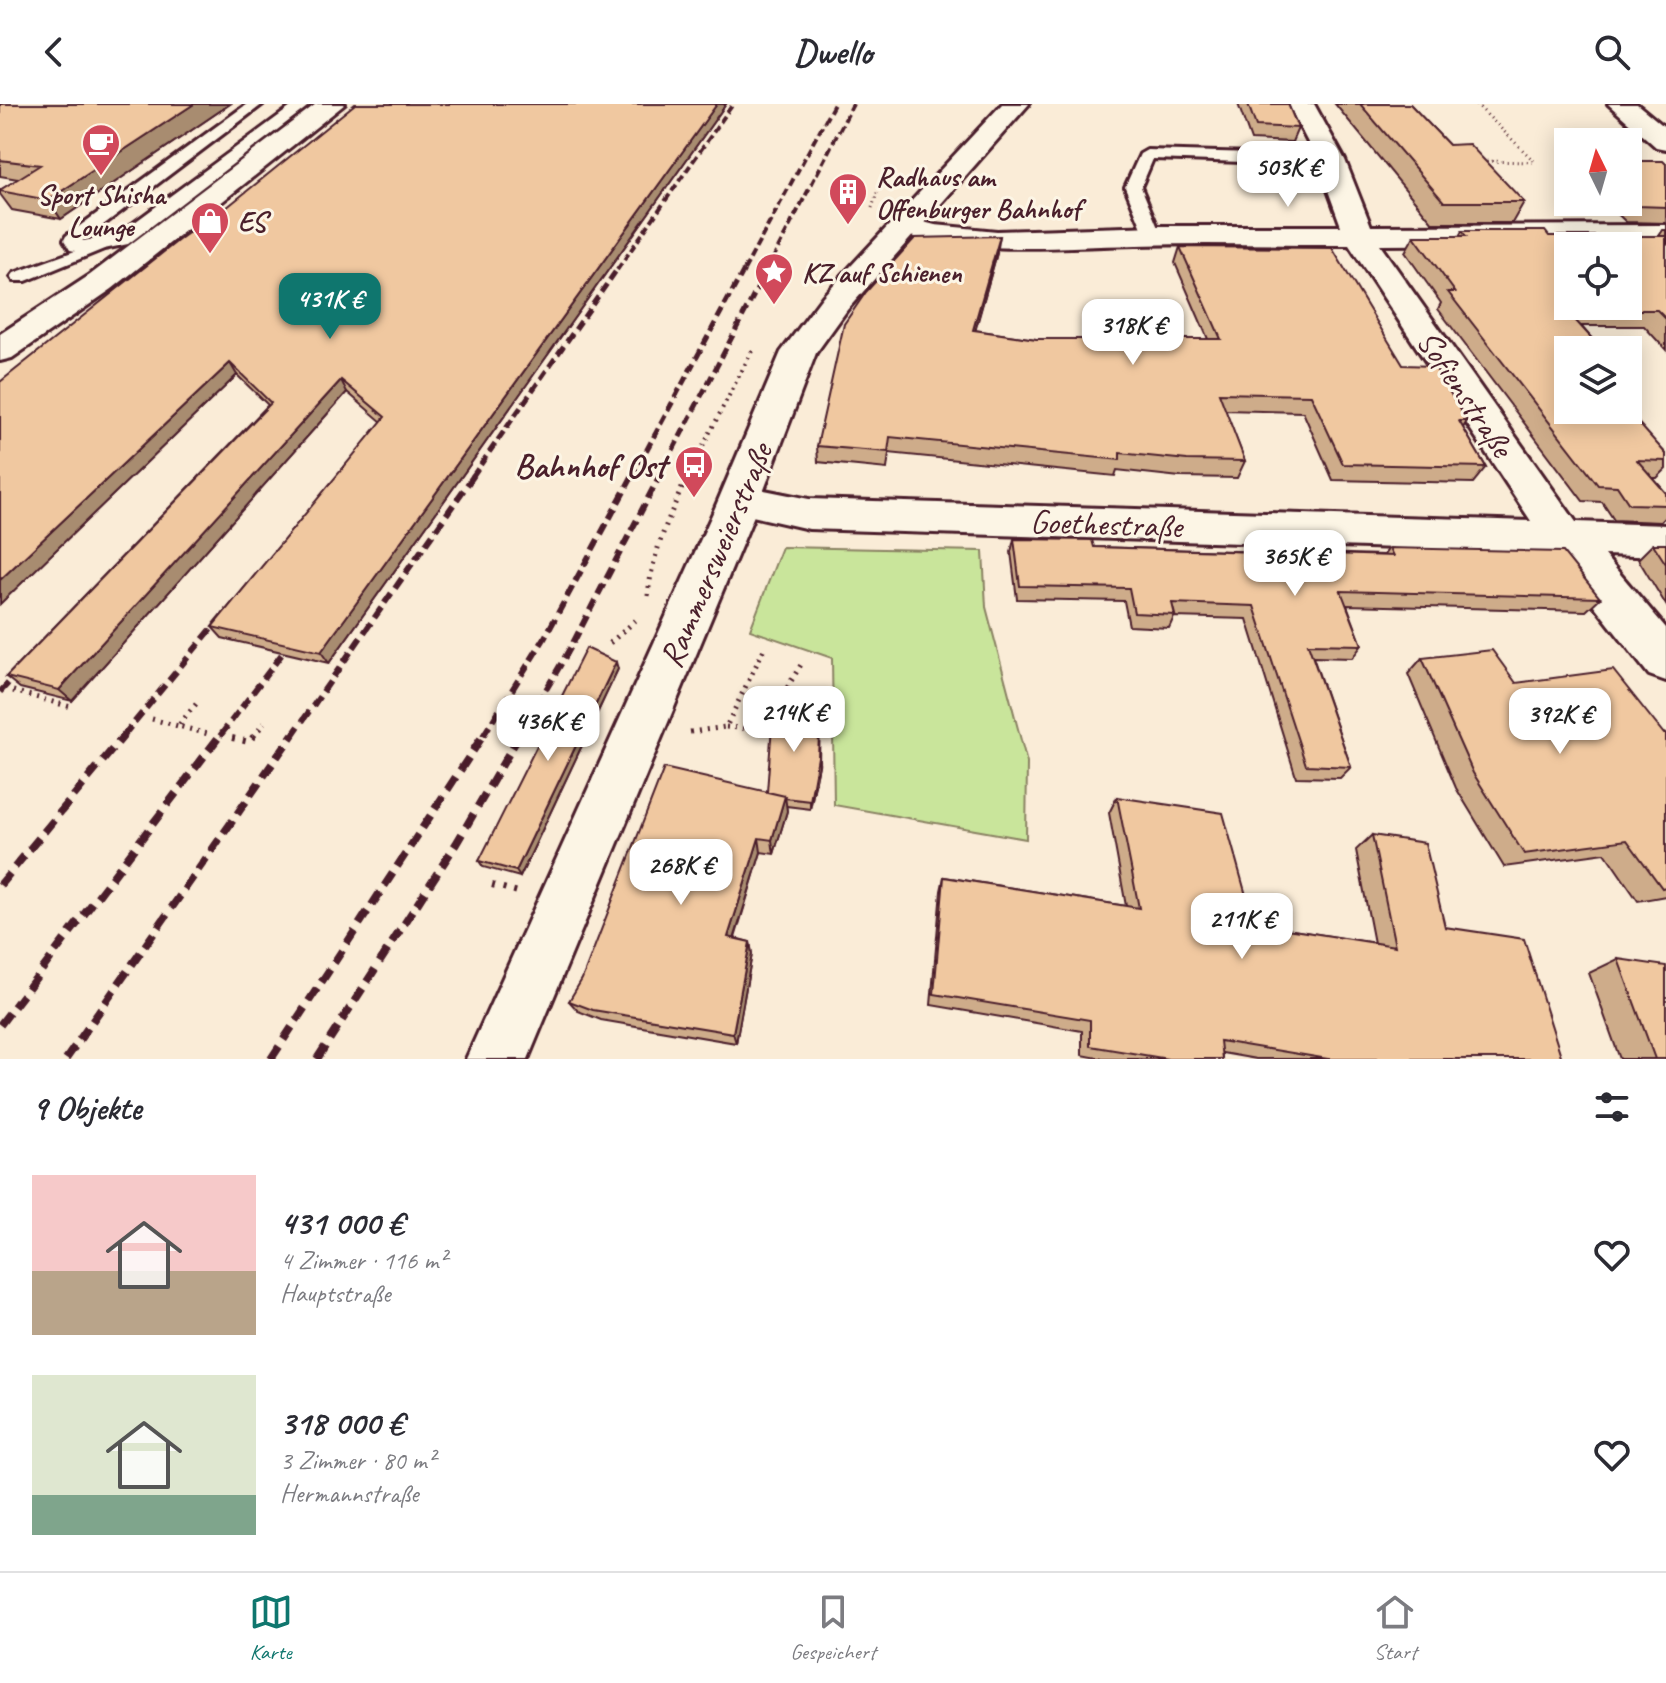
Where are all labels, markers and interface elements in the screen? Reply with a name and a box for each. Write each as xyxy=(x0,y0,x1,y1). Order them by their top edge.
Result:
text: Dwello xyxy=(794,29,872,75)
icon: back xyxy=(32,30,76,74)
icon: search xyxy=(1590,30,1634,74)
cafe icon: Sport Shisha Lounge xyxy=(80,122,122,177)
north arrow xyxy=(1554,128,1642,216)
map controls xyxy=(1554,128,1642,424)
pin: 503K € xyxy=(1223,141,1353,209)
text: 503K € xyxy=(1255,150,1321,183)
place label: Radhaus am Offenburger Bahnhof xyxy=(876,159,1087,226)
building icon: Radhaus am Offenburger Bahnhof xyxy=(827,171,869,226)
place label: Sport Shisha Lounge xyxy=(37,177,167,244)
shop icon: ES xyxy=(189,200,231,255)
place label: ES xyxy=(238,204,272,239)
button: locate xyxy=(1554,232,1642,320)
place icon: KZ auf Schienen xyxy=(753,251,795,306)
place label: KZ auf Schienen xyxy=(802,255,963,290)
pin: 431K € xyxy=(265,273,395,341)
text: 431K € xyxy=(297,282,363,315)
pin: 318K € xyxy=(1068,299,1198,367)
text: 318K € xyxy=(1100,308,1166,341)
street label: Sofienstraße xyxy=(1408,322,1525,467)
button: layers xyxy=(1554,336,1642,424)
street label: Rammersweierstraße xyxy=(649,434,783,674)
place label: Bahnhof Ost xyxy=(515,444,671,487)
bus stop icon: Bahnhof Ost xyxy=(673,444,715,499)
street label: Goethestraße xyxy=(1029,499,1186,548)
pin: 365K € xyxy=(1230,530,1360,598)
text: 365K € xyxy=(1262,539,1328,572)
pin: 214K € xyxy=(729,686,859,754)
pin: 392K € xyxy=(1495,688,1625,756)
pin: 436K € xyxy=(483,695,613,763)
text: 214K € xyxy=(761,695,827,728)
text: 392K € xyxy=(1527,697,1593,730)
text: 436K € xyxy=(515,704,581,737)
pin: 268K € xyxy=(616,839,746,907)
text: 268K € xyxy=(648,848,714,881)
pin: 211K € xyxy=(1177,893,1307,961)
text: 211K € xyxy=(1209,902,1275,935)
icon: filters xyxy=(1590,1085,1634,1129)
text: 9 Objekte xyxy=(32,1086,141,1129)
text: 431 000 € xyxy=(280,1201,404,1244)
icon: home xyxy=(96,1207,192,1303)
icon: heart xyxy=(1590,1233,1634,1277)
text: 4 Zimmer · 116 m² xyxy=(280,1244,446,1277)
text: Hauptstraße xyxy=(280,1277,390,1310)
text: 318 000 € xyxy=(280,1401,404,1444)
icon: home xyxy=(96,1407,192,1503)
icon: heart xyxy=(1590,1433,1634,1477)
text: 3 Zimmer · 80 m² xyxy=(280,1444,435,1477)
text: Hermannstraße xyxy=(280,1477,418,1510)
tab: Karte xyxy=(249,1590,293,1666)
tab: Gespeichert xyxy=(790,1590,876,1666)
tab: Start xyxy=(1373,1590,1417,1666)

